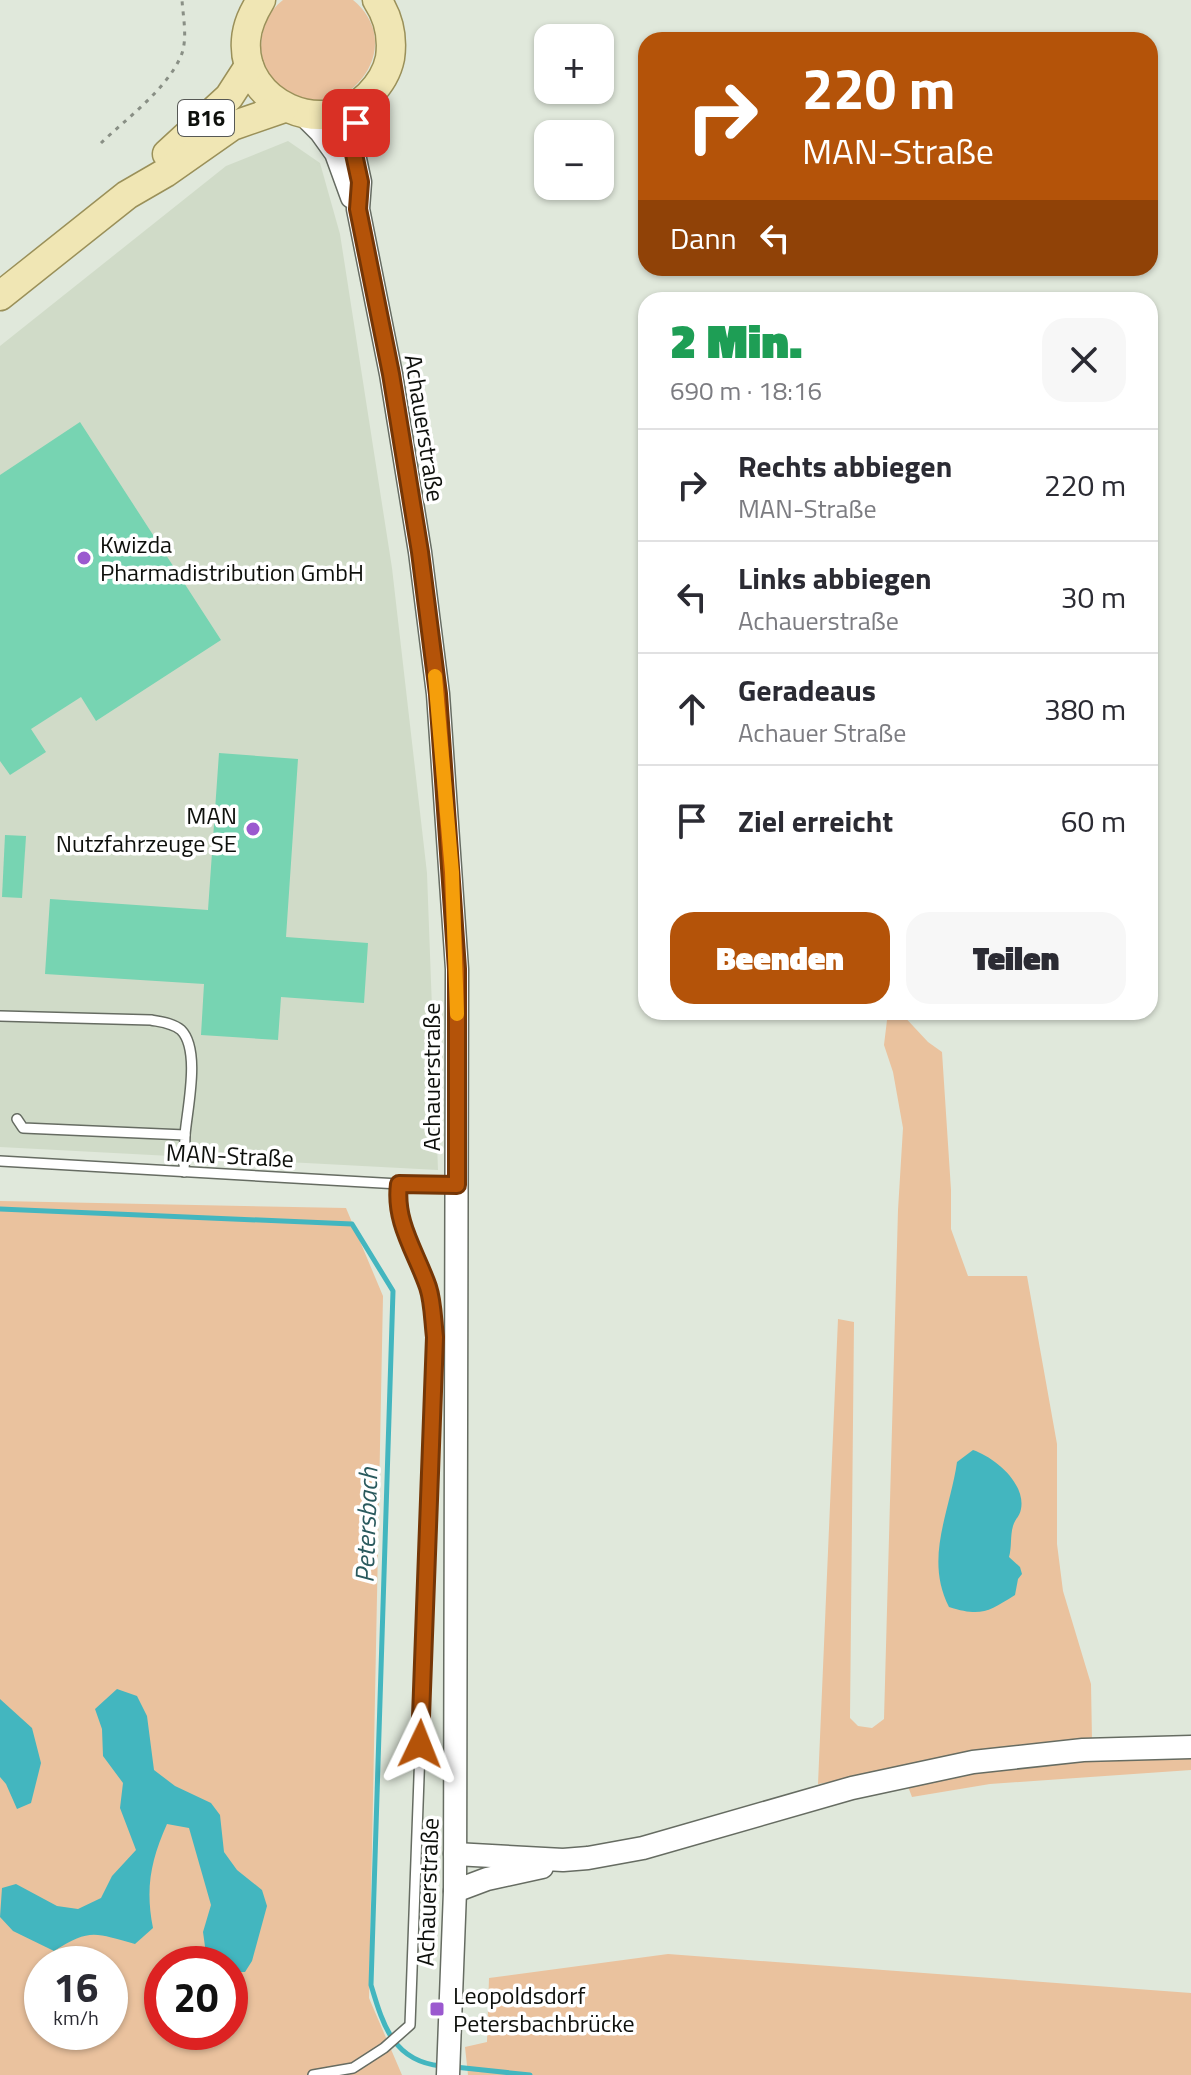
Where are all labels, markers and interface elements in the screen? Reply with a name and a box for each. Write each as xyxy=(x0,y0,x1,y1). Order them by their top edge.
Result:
map controls xyxy=(534,24,614,200)
button: + xyxy=(534,24,614,104)
text: 220 m xyxy=(802,46,955,131)
icon: right xyxy=(670,64,774,168)
pin xyxy=(322,89,390,157)
road number: B16 xyxy=(178,100,234,136)
icon: arrive xyxy=(334,101,378,145)
button: − xyxy=(534,120,614,200)
text: MAN-Straße xyxy=(802,123,994,178)
text: Dann xyxy=(670,215,737,261)
icon: left xyxy=(753,216,797,260)
text: 2 Min. xyxy=(670,304,802,377)
button: close xyxy=(1042,318,1126,402)
street label: Achauerstraße xyxy=(396,352,454,504)
text: 690 m · 18:16 xyxy=(670,371,822,410)
text: Rechts abbiegen xyxy=(738,443,952,489)
text: 220 m xyxy=(1044,462,1126,508)
icon: right xyxy=(670,463,714,507)
text: MAN-Straße xyxy=(738,489,877,528)
place label: Kwizda Pharmadistribution GmbH xyxy=(100,526,364,590)
marker: Kwizda Pharmadistribution GmbH xyxy=(75,549,93,567)
text: Links abbiegen xyxy=(738,555,932,601)
text: 30 m xyxy=(1061,574,1126,620)
icon: left xyxy=(670,575,714,619)
text: Achauerstraße xyxy=(738,601,899,640)
text: Geradeaus xyxy=(738,667,876,713)
text: 380 m xyxy=(1044,686,1126,732)
icon: ahead xyxy=(670,687,714,731)
text: Achauer Straße xyxy=(738,713,906,752)
place label: MAN Nutzfahrzeuge SE xyxy=(56,797,237,861)
text: Ziel erreicht xyxy=(738,798,893,844)
text: 60 m xyxy=(1061,798,1126,844)
icon: arrive xyxy=(670,799,714,843)
marker: MAN Nutzfahrzeuge SE xyxy=(244,820,262,838)
button: Beenden xyxy=(670,912,890,1004)
button: Teilen xyxy=(906,912,1126,1004)
street label: Achauerstraße xyxy=(413,1003,449,1151)
street label: MAN-Straße xyxy=(165,1134,295,1176)
water label: Petersbach xyxy=(344,1466,388,1583)
position arrow xyxy=(378,1702,462,1786)
street label: Achauerstraße xyxy=(406,1817,448,1967)
speed limit sign: 20 xyxy=(144,1946,248,2050)
text: 16 xyxy=(54,1957,98,2018)
place label: Leopoldsdorf Petersbachbrücke xyxy=(453,1977,635,2041)
marker: Leopoldsdorf Petersbachbrücke xyxy=(428,2000,446,2018)
text: km/h xyxy=(53,2002,99,2033)

